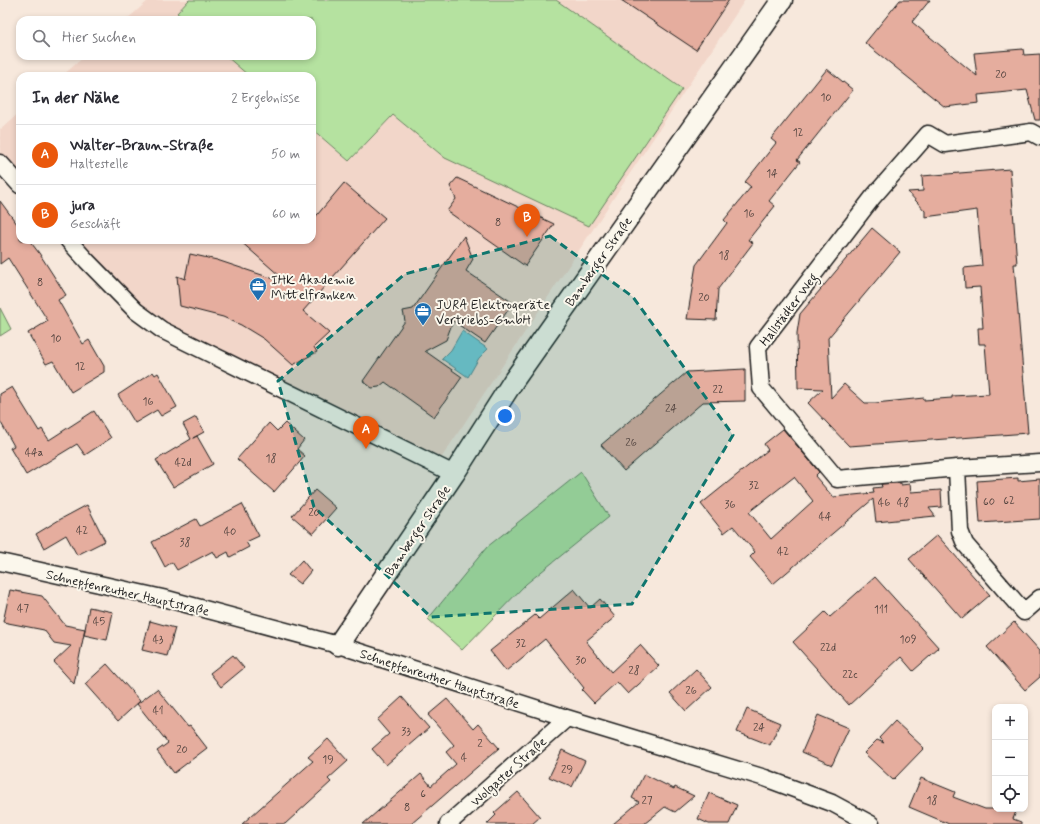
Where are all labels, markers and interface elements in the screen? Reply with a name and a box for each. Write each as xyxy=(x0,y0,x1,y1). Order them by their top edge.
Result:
search box xyxy=(16,16,316,60)
icon: search xyxy=(30,27,52,49)
text: Hier suchen xyxy=(62,28,136,48)
house number: 20 xyxy=(995,68,1007,82)
text: In der Nähe xyxy=(32,87,120,109)
text: 2 Ergebnisse xyxy=(231,90,300,107)
house number: 10 xyxy=(820,91,832,105)
house number: 12 xyxy=(793,126,804,140)
text: Walter-Braun-Straße xyxy=(70,136,214,156)
text: A xyxy=(41,146,49,163)
text: 50 m xyxy=(271,146,300,163)
text: Haltestelle xyxy=(70,156,128,173)
house number: 14 xyxy=(766,167,778,181)
text: jura xyxy=(70,196,95,216)
pin: B xyxy=(514,204,540,237)
text: B xyxy=(41,206,49,223)
text: 60 m xyxy=(272,206,300,223)
house number: 16 xyxy=(744,207,755,221)
street label: Bamberger Straße xyxy=(562,214,638,311)
text: Geschäft xyxy=(70,216,121,233)
house number: 8 xyxy=(495,216,501,230)
house number: 18 xyxy=(719,249,729,263)
street label: Hallstädter Weg xyxy=(756,270,824,351)
place label: IHK Akademie Mittelfranken xyxy=(271,272,356,304)
house number: 8 xyxy=(37,276,43,290)
office icon: IHK Akademie Mittelfranken xyxy=(248,276,268,301)
house number: 20 xyxy=(698,291,710,305)
place label: JURA Elektrogeräte Vertriebs-GmbH xyxy=(436,297,550,329)
office icon: JURA Elektrogeräte Vertriebs-GmbH xyxy=(413,301,433,326)
house number: 10 xyxy=(50,332,62,346)
house number: 12 xyxy=(75,360,86,374)
house number: 22 xyxy=(712,383,724,397)
house number: 16 xyxy=(143,395,154,409)
house number: 24 xyxy=(665,402,677,416)
your location xyxy=(495,406,515,426)
pin: A xyxy=(353,416,379,449)
house number: 26 xyxy=(625,436,637,450)
house number: 44a xyxy=(25,446,44,460)
house number: 18 xyxy=(266,452,276,466)
house number: 42d xyxy=(174,456,192,470)
house number: 32 xyxy=(749,479,760,493)
street label: Bamberger Straße xyxy=(382,482,457,581)
house number: 62 xyxy=(1003,494,1015,508)
house number: 60 xyxy=(983,495,995,509)
house number: 46 xyxy=(878,496,890,510)
house number: 48 xyxy=(897,496,909,510)
house number: 36 xyxy=(724,498,736,512)
house number: 20 xyxy=(308,506,320,520)
house number: 44 xyxy=(818,510,832,524)
house number: 42 xyxy=(76,524,88,538)
house number: 40 xyxy=(224,525,236,539)
house number: 38 xyxy=(180,536,191,550)
house number: 42 xyxy=(777,545,789,559)
street label: Schnepfenreuther Hauptstraße xyxy=(44,566,211,621)
house number: 47 xyxy=(17,602,29,616)
house number: 111 xyxy=(874,603,888,617)
house number: 45 xyxy=(93,615,105,629)
house number: 43 xyxy=(152,633,164,647)
house number: 109 xyxy=(900,633,917,647)
house number: 32 xyxy=(516,637,527,651)
house number: 22d xyxy=(820,641,836,655)
street label: Schnepfenreuther Hauptstraße xyxy=(358,646,522,713)
house number: 30 xyxy=(575,654,587,668)
house number: 28 xyxy=(628,664,640,678)
house number: 22c xyxy=(842,668,858,682)
house number: 26 xyxy=(685,684,697,698)
house number: 41 xyxy=(152,704,164,718)
map controls xyxy=(992,704,1028,812)
button: + xyxy=(992,704,1028,740)
house number: 24 xyxy=(753,721,765,735)
house number: 33 xyxy=(401,725,411,739)
street label: Wolgaster Straße xyxy=(467,734,551,811)
house number: 2 xyxy=(477,737,483,751)
button: − xyxy=(992,740,1028,776)
house number: 20 xyxy=(176,743,188,757)
house number: 4 xyxy=(461,751,468,765)
house number: 19 xyxy=(322,753,334,767)
house number: 29 xyxy=(561,763,573,777)
button: locate xyxy=(992,776,1028,812)
house number: 6 xyxy=(420,787,426,801)
house number: 27 xyxy=(642,794,653,808)
house number: 18 xyxy=(927,794,937,808)
house number: 8 xyxy=(404,801,410,815)

